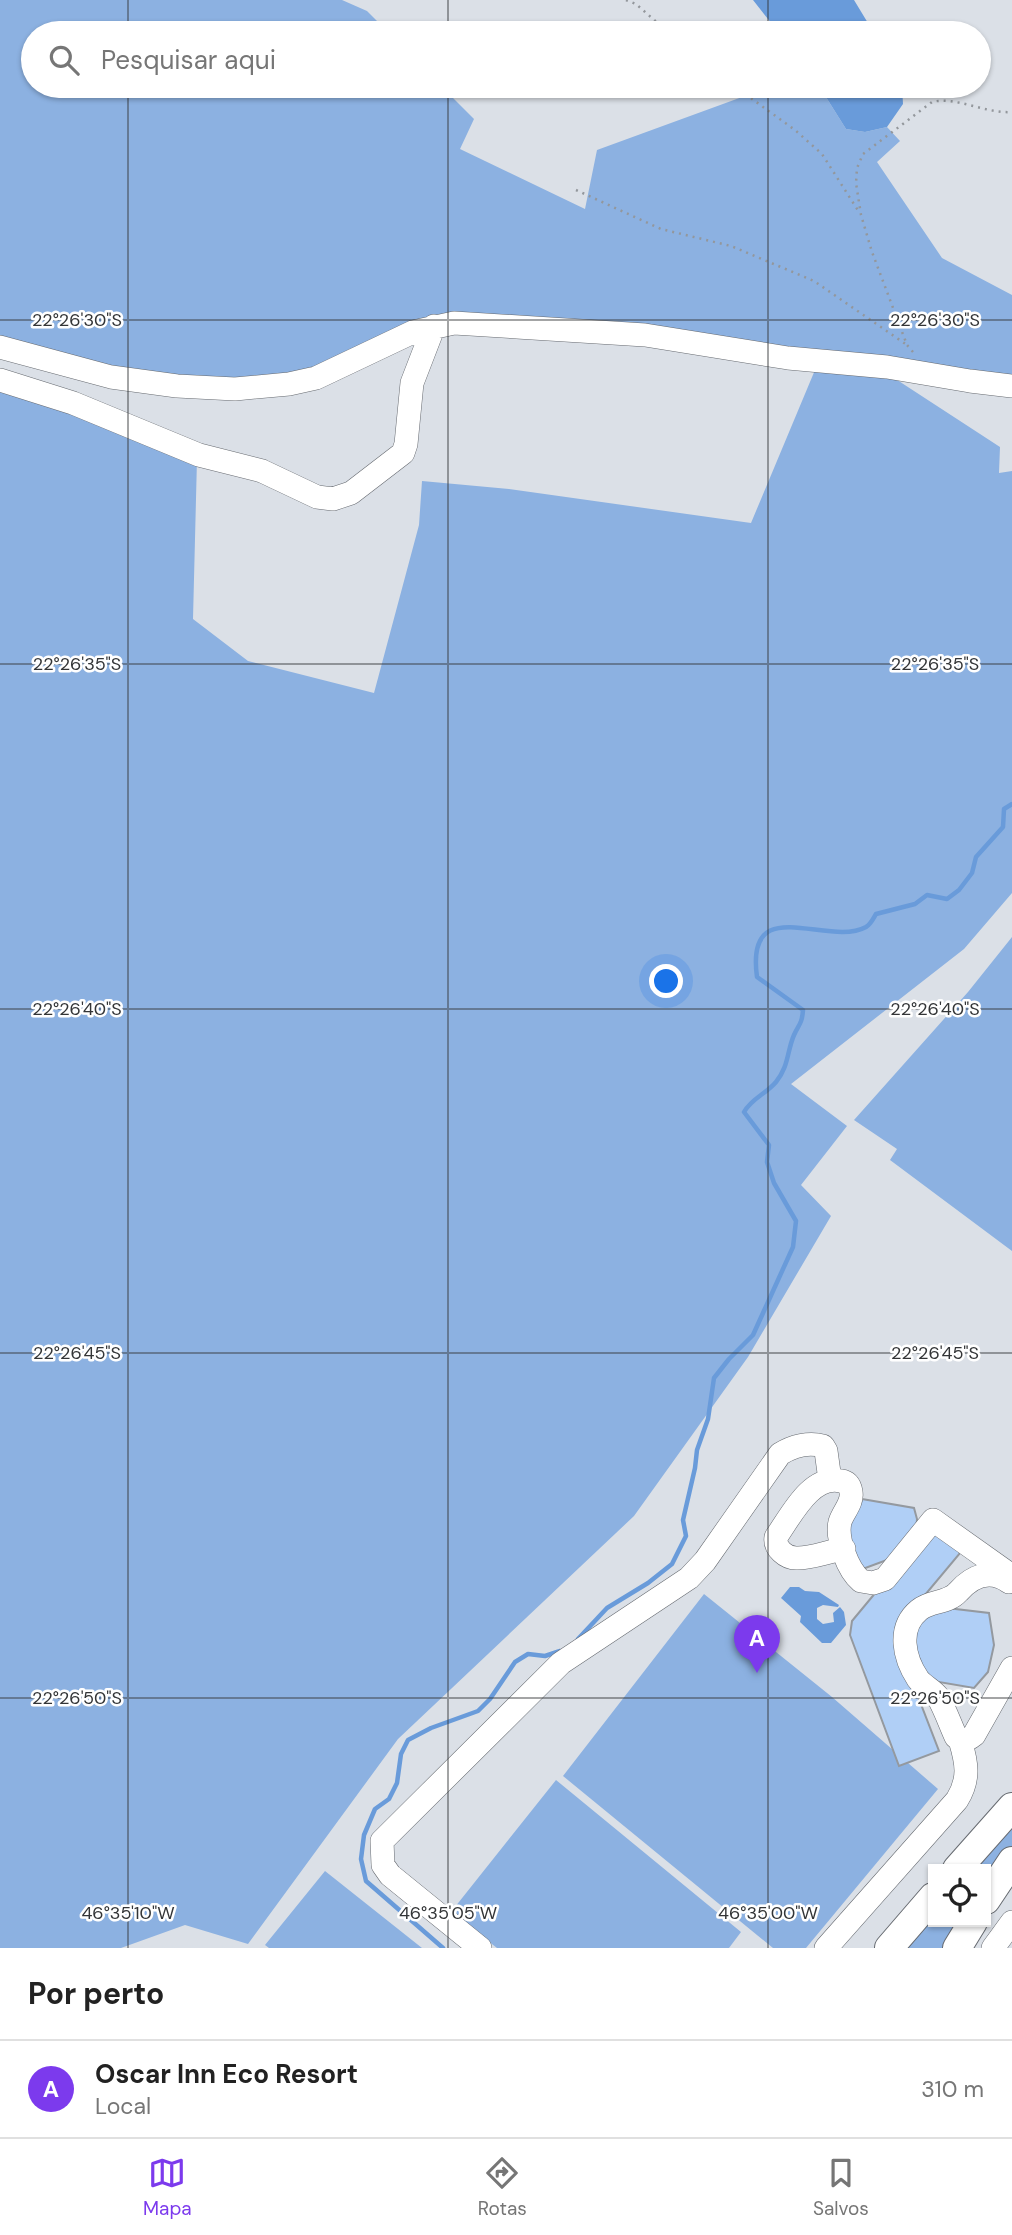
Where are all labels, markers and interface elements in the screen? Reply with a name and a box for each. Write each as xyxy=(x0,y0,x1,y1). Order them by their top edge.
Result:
search box xyxy=(21,21,991,98)
icon: search xyxy=(45,41,83,79)
text: Pesquisar aqui xyxy=(101,43,276,77)
text: 22°26'30"S xyxy=(32,308,122,332)
text: 22°26'30"S xyxy=(890,308,980,332)
text: 22°26'35"S xyxy=(33,652,121,676)
text: 22°26'35"S xyxy=(891,652,979,676)
your location xyxy=(649,964,683,998)
text: 22°26'40"S xyxy=(32,997,122,1021)
text: 22°26'40"S xyxy=(890,997,980,1021)
text: 22°26'45"S xyxy=(33,1341,121,1365)
text: 22°26'45"S xyxy=(891,1341,979,1365)
pin: A xyxy=(734,1615,780,1673)
text: 22°26'50"S xyxy=(32,1686,122,1710)
text: 22°26'50"S xyxy=(890,1686,980,1710)
map controls xyxy=(928,1864,991,1927)
button: locate xyxy=(928,1864,991,1927)
text: 46°35'10"W xyxy=(81,1901,175,1925)
text: 46°35'05"W xyxy=(399,1901,497,1925)
text: 46°35'00"W xyxy=(718,1901,818,1925)
text: Por perto xyxy=(28,1974,164,2013)
text: Oscar Inn Eco Resort xyxy=(95,2057,358,2091)
text: A xyxy=(43,2074,59,2104)
text: 310 m xyxy=(921,2074,984,2104)
text: Local xyxy=(95,2091,151,2121)
tab: Mapa xyxy=(143,2154,192,2221)
tab: Rotas xyxy=(478,2154,527,2221)
tab: Salvos xyxy=(813,2154,869,2221)

